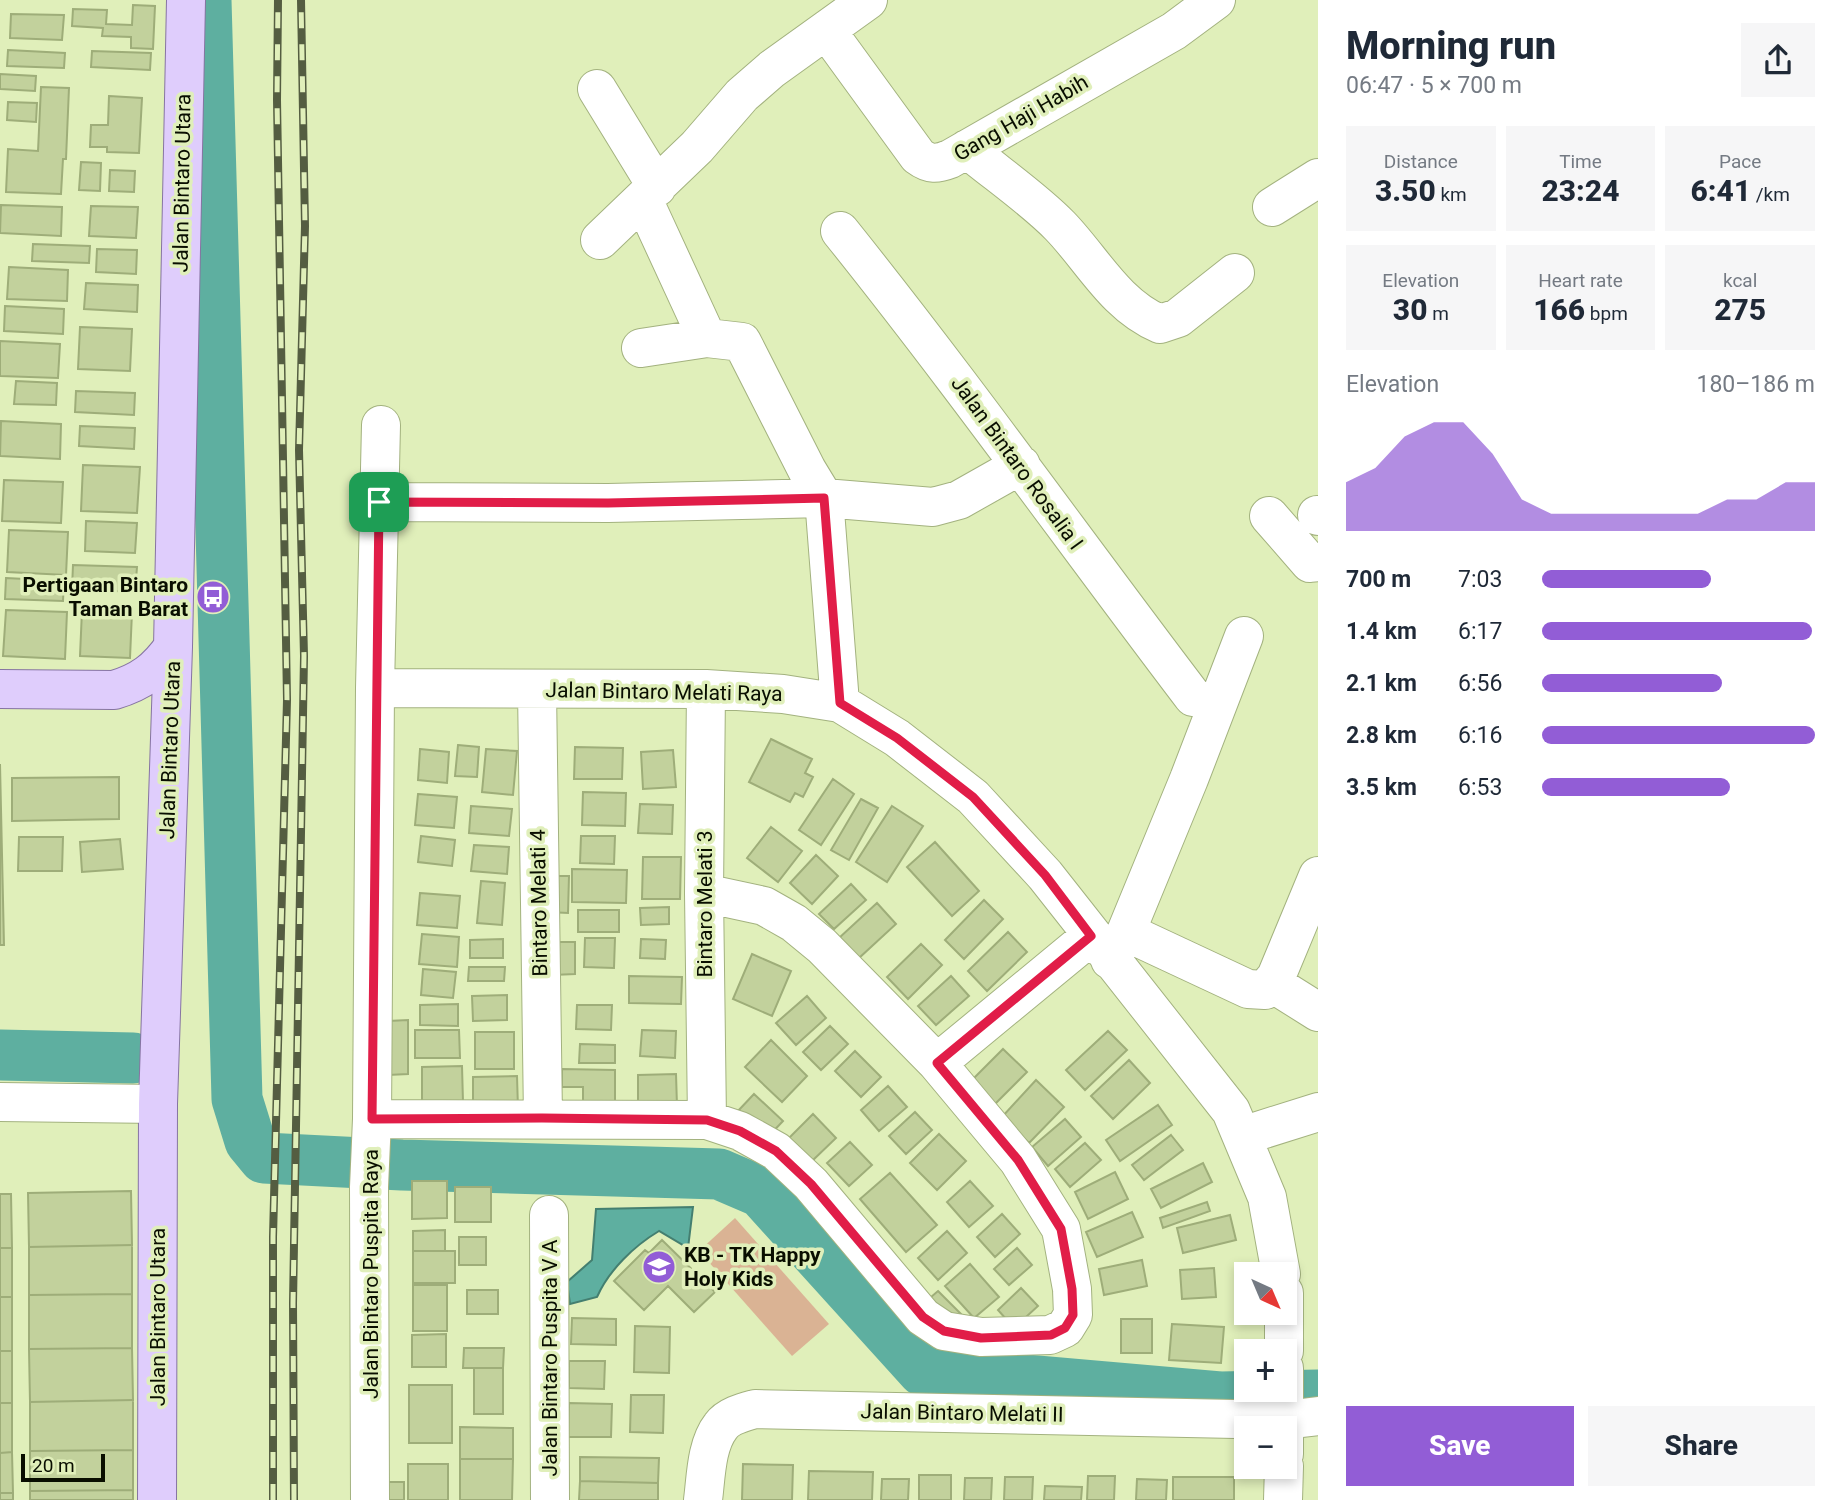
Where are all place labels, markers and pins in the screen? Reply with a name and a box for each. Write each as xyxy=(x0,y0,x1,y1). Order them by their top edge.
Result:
pin xyxy=(349,472,409,532)
place label: Pertigaan Bintaro Taman Barat xyxy=(23,573,188,621)
bus stop icon: Pertigaan Bintaro Taman Barat xyxy=(194,578,232,616)
place label: KB - TK Happy Holy Kids xyxy=(684,1243,821,1291)
school or university icon: KB - TK Happy Holy Kids xyxy=(640,1248,678,1286)

